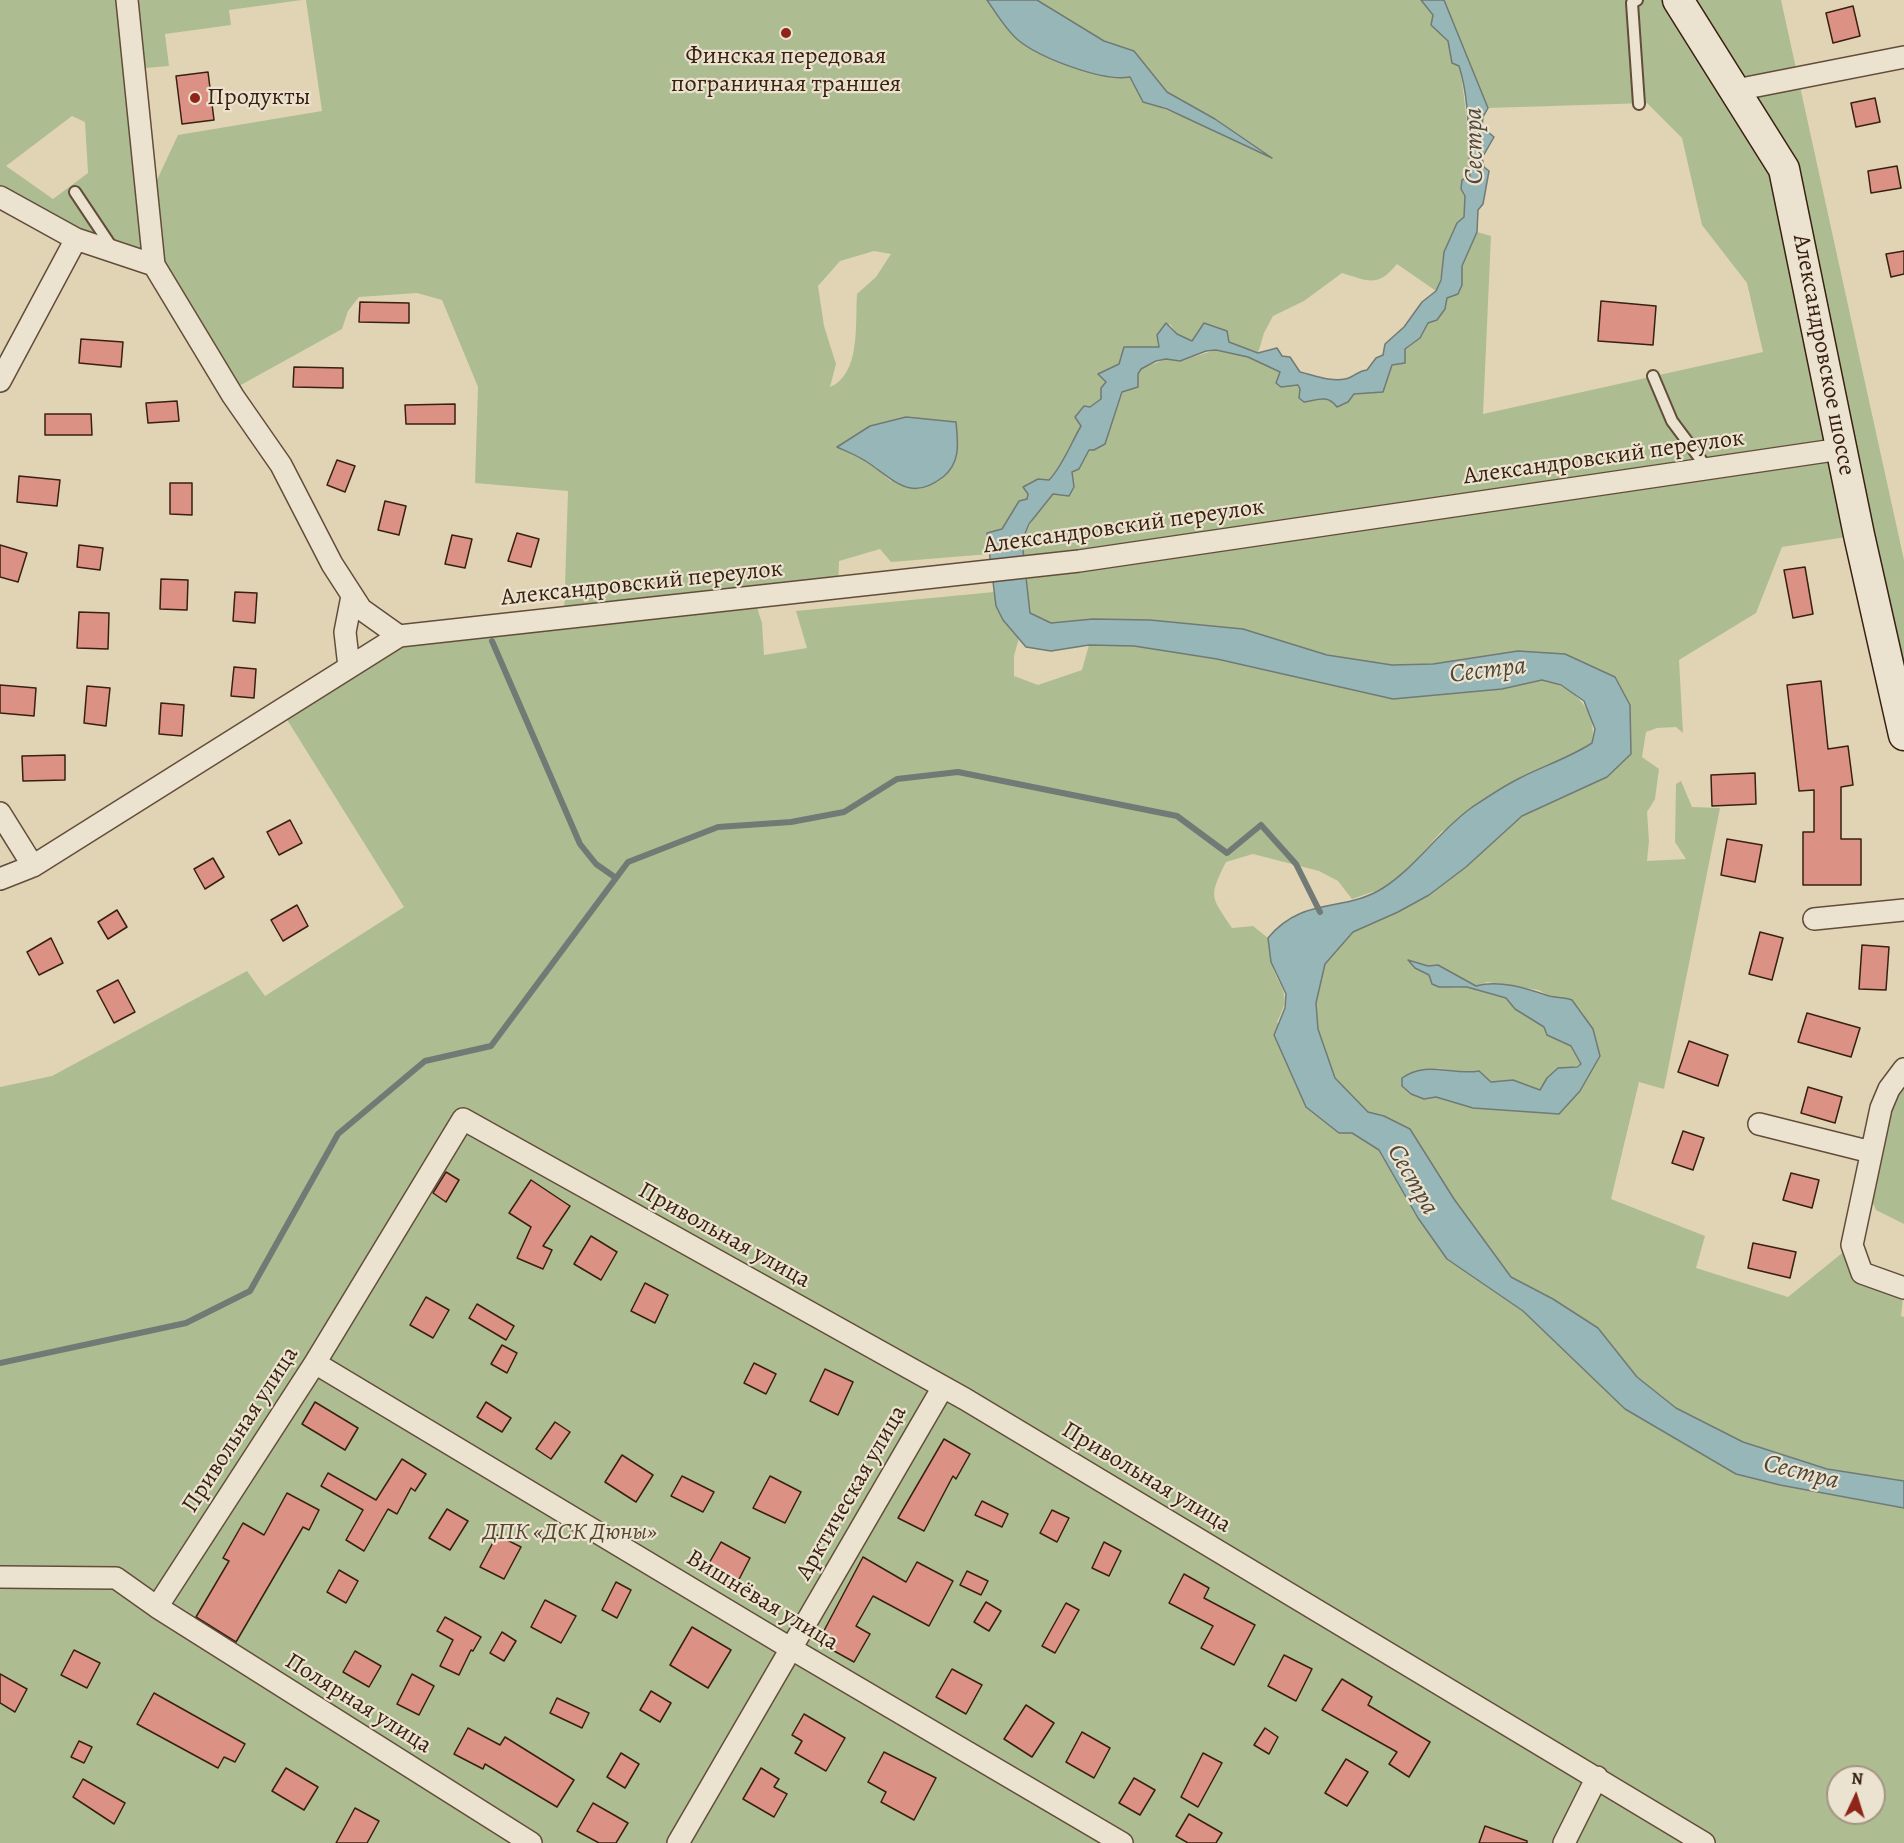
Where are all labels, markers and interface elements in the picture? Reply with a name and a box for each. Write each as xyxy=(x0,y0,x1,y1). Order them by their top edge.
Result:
marker: Финская передовая пограничная траншея xyxy=(779,26,793,40)
place label: Финская передовая пограничная траншея xyxy=(671,43,901,99)
place label: Продукты xyxy=(207,84,311,112)
marker: Продукты xyxy=(188,91,202,105)
water label: Сестра xyxy=(1459,107,1491,185)
street label: Александровское шоссе xyxy=(1785,232,1861,478)
street label: Александровский переулок xyxy=(1462,424,1746,492)
street label: Александровский переулок xyxy=(982,493,1266,561)
street label: Александровский переулок xyxy=(500,555,784,613)
water label: Сестра xyxy=(1448,651,1528,691)
water label: Сестра xyxy=(1379,1139,1445,1221)
street label: Привольная улица xyxy=(633,1177,815,1295)
street label: Привольная улица xyxy=(177,1342,305,1518)
street label: Арктическая улица xyxy=(790,1401,914,1585)
street label: Привольная улица xyxy=(1056,1416,1236,1540)
water label: Сестра xyxy=(1760,1449,1842,1497)
park label: ДПК «ДСК Дюны» xyxy=(483,1519,657,1547)
street label: Вишнёвая улица xyxy=(681,1544,843,1658)
street label: Полярная улица xyxy=(279,1647,437,1761)
north arrow xyxy=(1826,1765,1886,1825)
text: N xyxy=(1851,1768,1864,1790)

